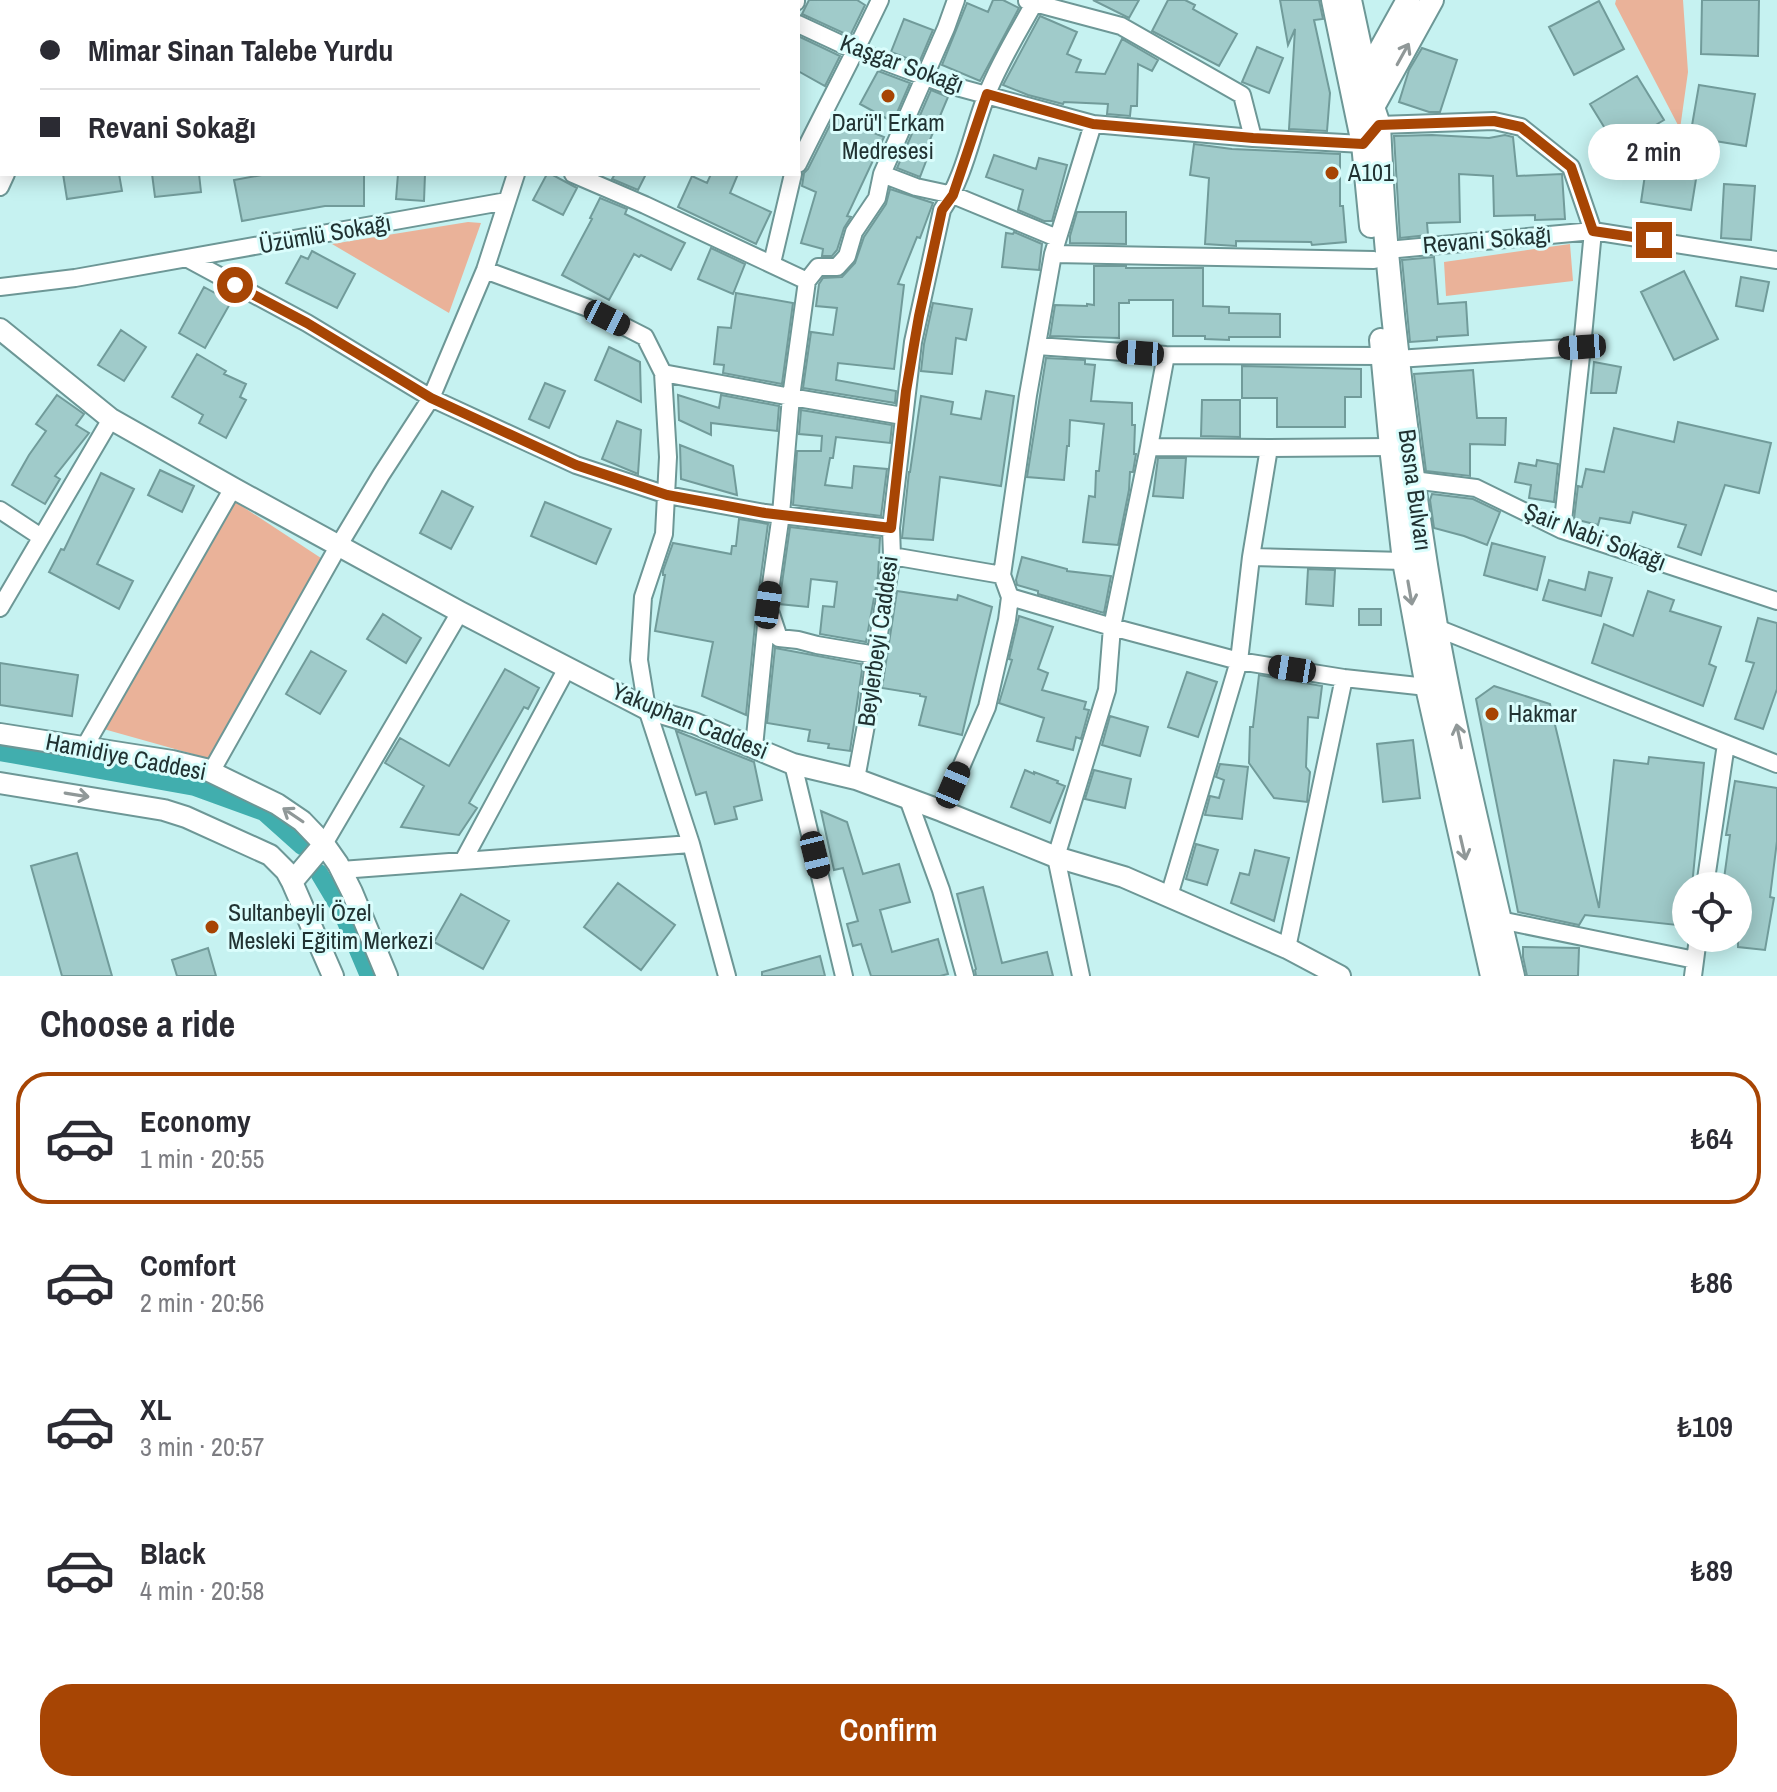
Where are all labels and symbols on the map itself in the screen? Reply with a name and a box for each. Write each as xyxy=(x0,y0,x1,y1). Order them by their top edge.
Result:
street label: Kaşgar Sokağı xyxy=(836,26,968,100)
one-way arrow xyxy=(1395,42,1411,66)
marker: Darü'l Erkam Medresesi xyxy=(879,87,897,105)
place label: Darü'l Erkam Medresesi xyxy=(831,106,945,166)
callout: 2 min xyxy=(1588,124,1720,180)
place label: A101 xyxy=(1347,156,1394,188)
marker: A101 xyxy=(1323,164,1341,182)
street label: Üzümlü Sokağı xyxy=(256,206,393,260)
street label: Revani Sokağı xyxy=(1421,217,1553,261)
route end xyxy=(1636,222,1672,258)
route start xyxy=(217,267,253,303)
car xyxy=(580,296,634,340)
car xyxy=(1557,333,1607,361)
car xyxy=(1115,339,1165,367)
street label: Bosna Bulvarı xyxy=(1392,427,1440,553)
street label: Şair Nabi Sokağı xyxy=(1520,494,1671,578)
street label: Beylerbeyi Caddesi xyxy=(849,554,905,728)
car xyxy=(753,580,783,630)
one-way arrow xyxy=(1404,580,1419,605)
car xyxy=(1266,653,1318,685)
street label: Yakuphan Caddesi xyxy=(607,674,773,766)
place label: Hakmar xyxy=(1508,697,1577,729)
marker: Hakmar xyxy=(1483,705,1501,723)
one-way arrow xyxy=(1451,724,1466,749)
street label: Hamidiye Caddesi xyxy=(43,725,209,787)
car xyxy=(933,758,973,812)
one-way arrow xyxy=(64,789,89,804)
one-way arrow xyxy=(282,807,304,823)
car xyxy=(798,829,832,881)
one-way arrow xyxy=(1456,834,1471,860)
place label: Sultanbeyli Özel Mesleki Eğitim Merkezi xyxy=(228,896,434,956)
marker: Sultanbeyli Özel Mesleki Eğitim Merkezi xyxy=(203,918,221,936)

